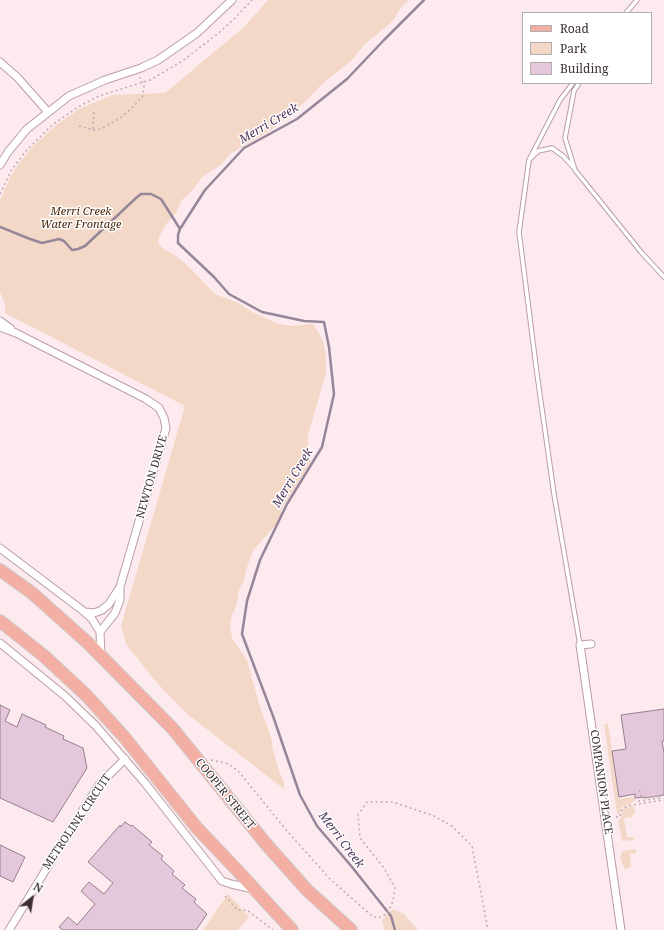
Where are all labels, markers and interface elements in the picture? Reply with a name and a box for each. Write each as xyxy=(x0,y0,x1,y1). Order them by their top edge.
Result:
legend xyxy=(522,12,652,84)
text: Road xyxy=(560,20,589,37)
text: Park xyxy=(560,40,587,57)
text: Building xyxy=(560,60,608,77)
water label: Merri Creek xyxy=(237,101,301,147)
park label: Merri Creek Water Frontage xyxy=(40,205,122,231)
street label: NEWTON DRIVE xyxy=(134,434,170,520)
water label: Merri Creek xyxy=(270,446,316,510)
street label: COMPANION PLACE xyxy=(587,729,615,835)
street label: COOPER STREET xyxy=(193,756,257,832)
street label: METROLINK CIRCUIT xyxy=(40,772,114,872)
water label: Merri Creek xyxy=(315,809,367,871)
north arrow xyxy=(12,878,52,918)
text: N xyxy=(31,879,46,896)

